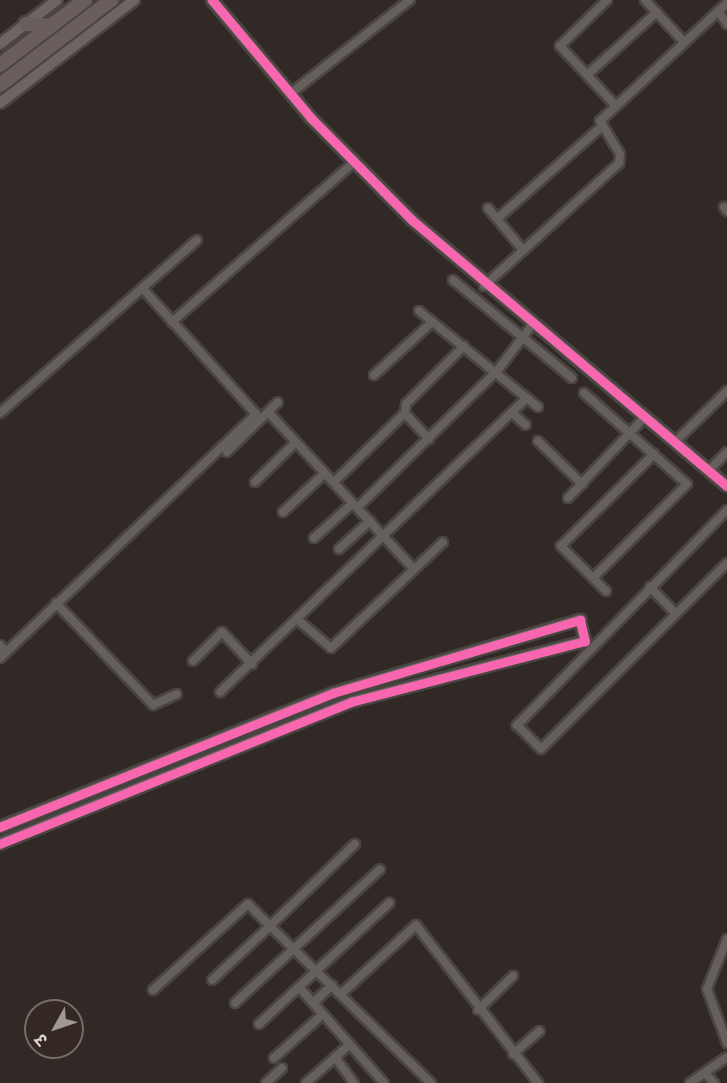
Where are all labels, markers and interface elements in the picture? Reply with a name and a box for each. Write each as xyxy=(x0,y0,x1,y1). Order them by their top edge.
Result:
north arrow xyxy=(24,999,84,1059)
text: उ xyxy=(30,1029,53,1050)

